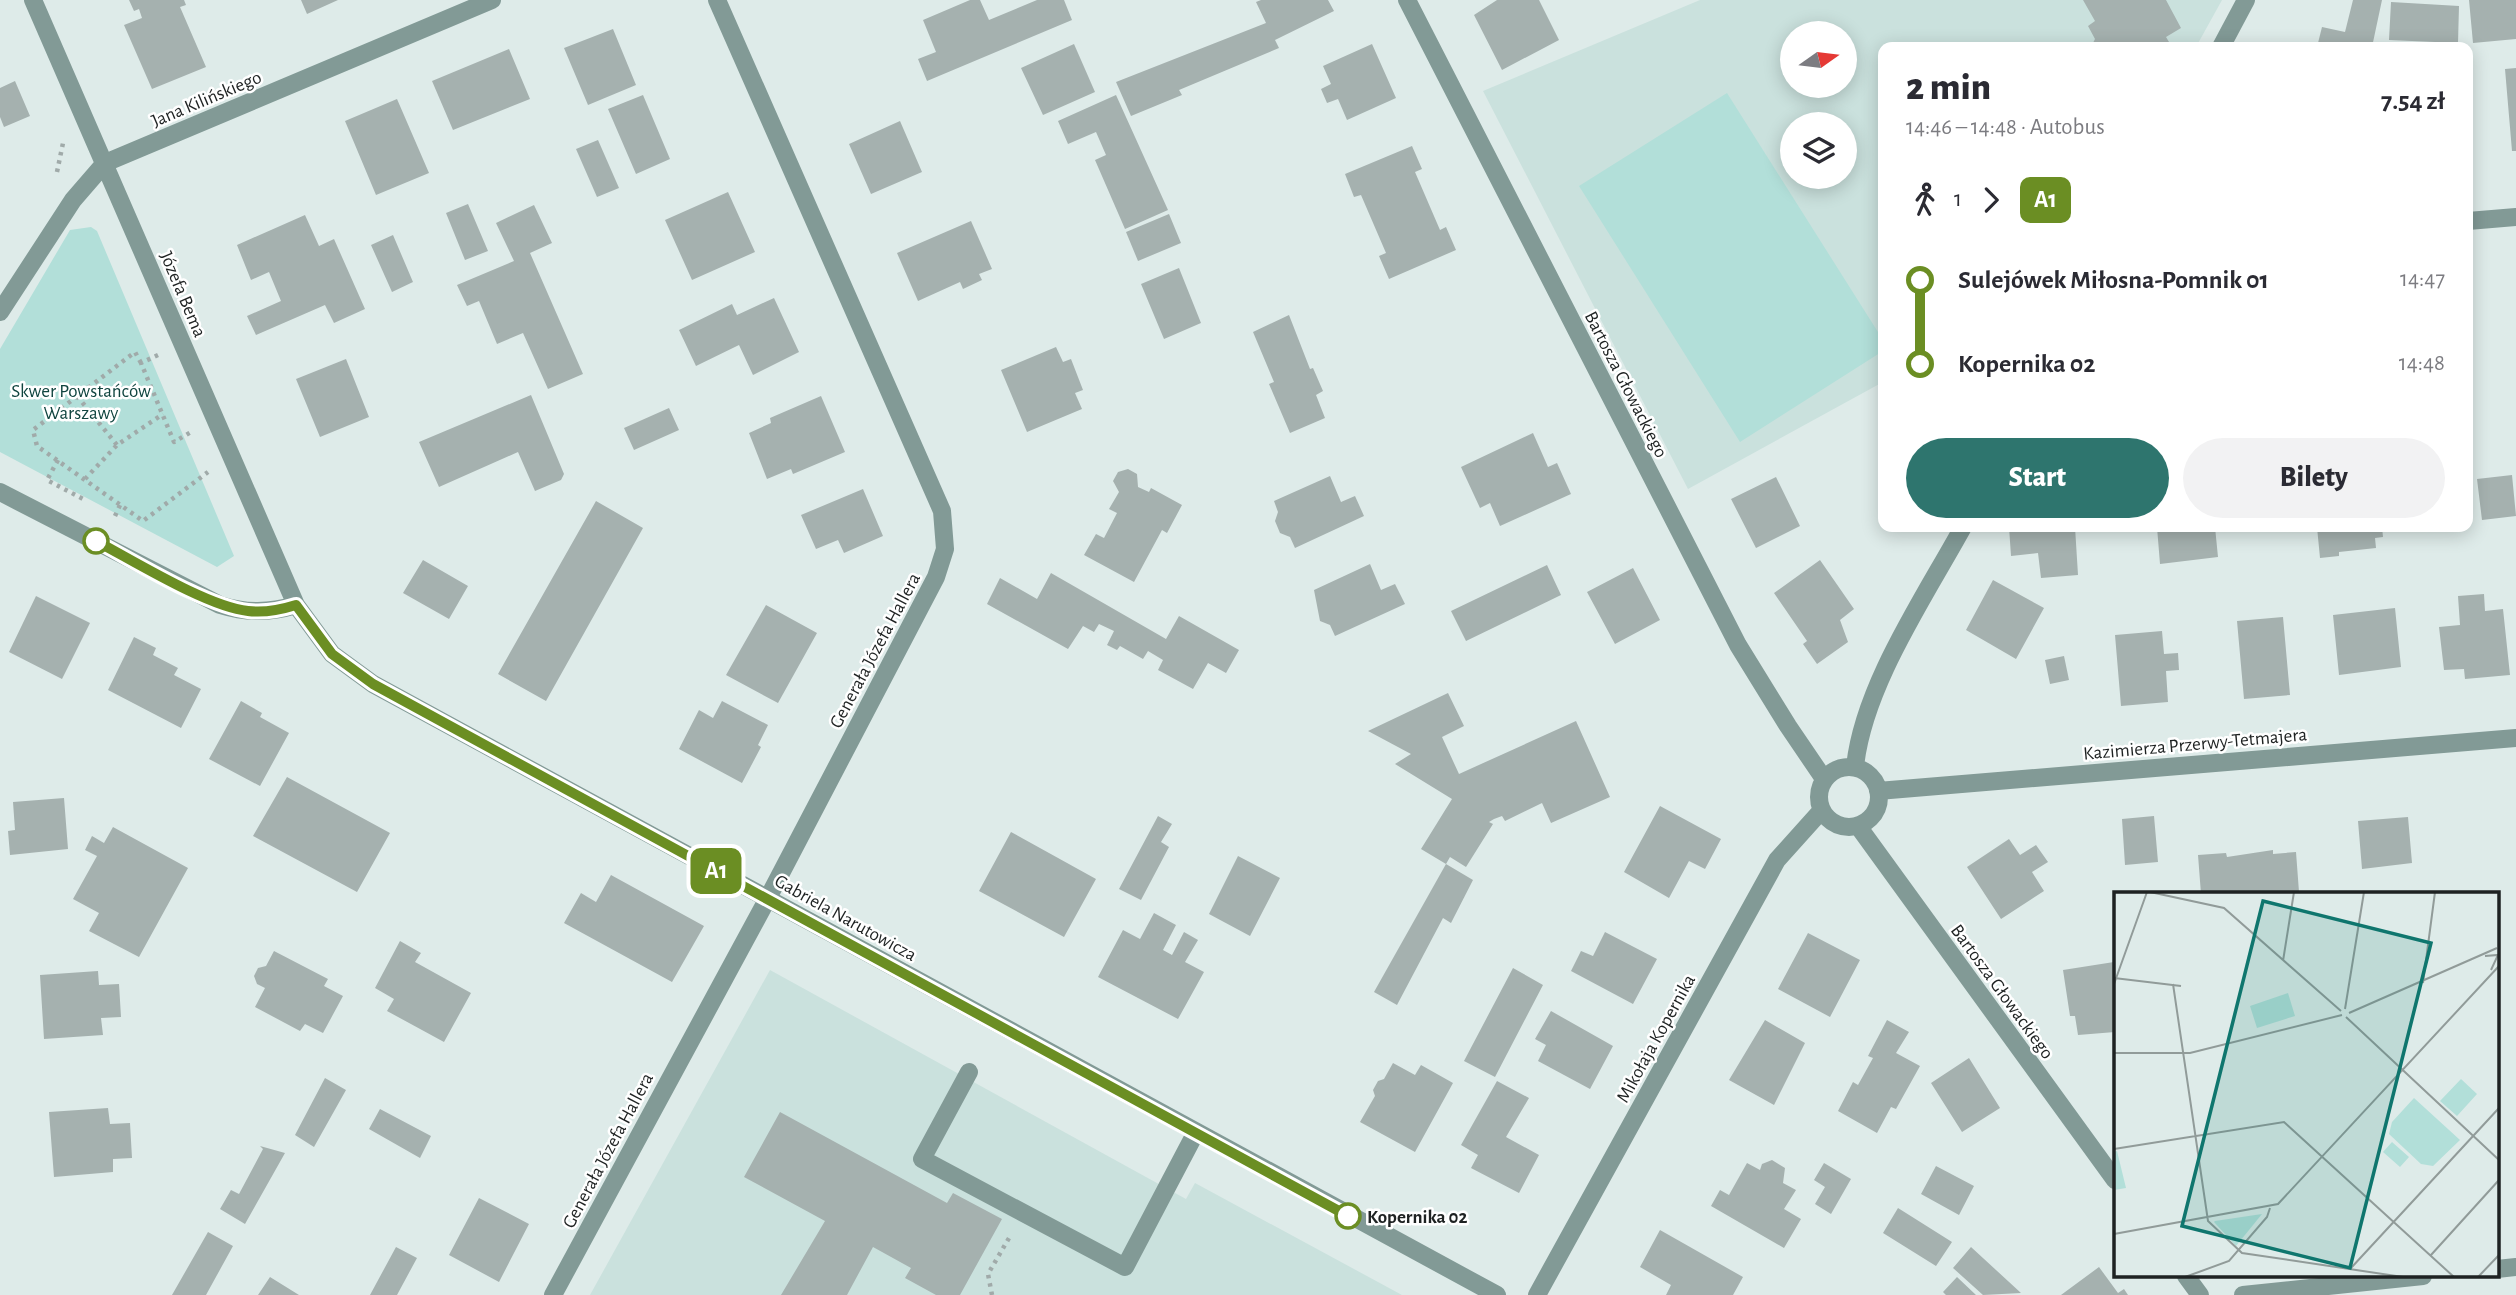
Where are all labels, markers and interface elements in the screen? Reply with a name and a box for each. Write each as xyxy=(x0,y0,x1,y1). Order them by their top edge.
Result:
north arrow xyxy=(1780,21,1857,98)
map controls xyxy=(1780,21,1857,189)
street label: Jana Kilińskiego xyxy=(149,68,264,131)
text: 2 min xyxy=(1906,69,1991,107)
text: 7.54 zł xyxy=(2381,88,2445,114)
button: layers xyxy=(1780,112,1857,189)
text: 14:46 – 14:48 · Autobus xyxy=(1906,116,2105,139)
icon: walk xyxy=(1906,181,1944,219)
icon: forward xyxy=(1972,181,2010,219)
text: 1 xyxy=(1954,188,1962,211)
text: A1 xyxy=(2034,188,2057,212)
street label: Józefa Bema xyxy=(156,249,209,340)
text: Sulejówek Miłosna-Pomnik 01 xyxy=(1958,267,2269,293)
text: 14:47 xyxy=(2400,268,2445,291)
street label: Bartosza Głowackiego xyxy=(1581,309,1671,461)
text: Kopernika 02 xyxy=(1958,351,2095,377)
text: 14:48 xyxy=(2399,352,2445,375)
park label: Skwer Powstańców Warszawy xyxy=(11,382,151,423)
button: Start xyxy=(1906,438,2169,518)
button: Bilety xyxy=(2183,438,2445,518)
unlabelled marker xyxy=(83,528,109,554)
street label: Generała Józefa Hallera xyxy=(826,570,924,731)
street label: Kazimierza Przerwy-Tetmajera xyxy=(2082,725,2308,764)
line badge: A1 xyxy=(684,848,748,894)
text: A1 xyxy=(704,859,728,883)
street label: Gabriela Narutowicza xyxy=(771,871,920,965)
inset map xyxy=(2114,892,2498,1278)
street label: Bartosza Głowackiego xyxy=(1947,921,2057,1063)
street label: Mikołaja Kopernika xyxy=(1613,971,1699,1106)
street label: Generała Józefa Hallera xyxy=(559,1070,657,1231)
marker: Kopernika 02 xyxy=(1335,1203,1361,1229)
place label: Kopernika 02 xyxy=(1367,1208,1468,1227)

